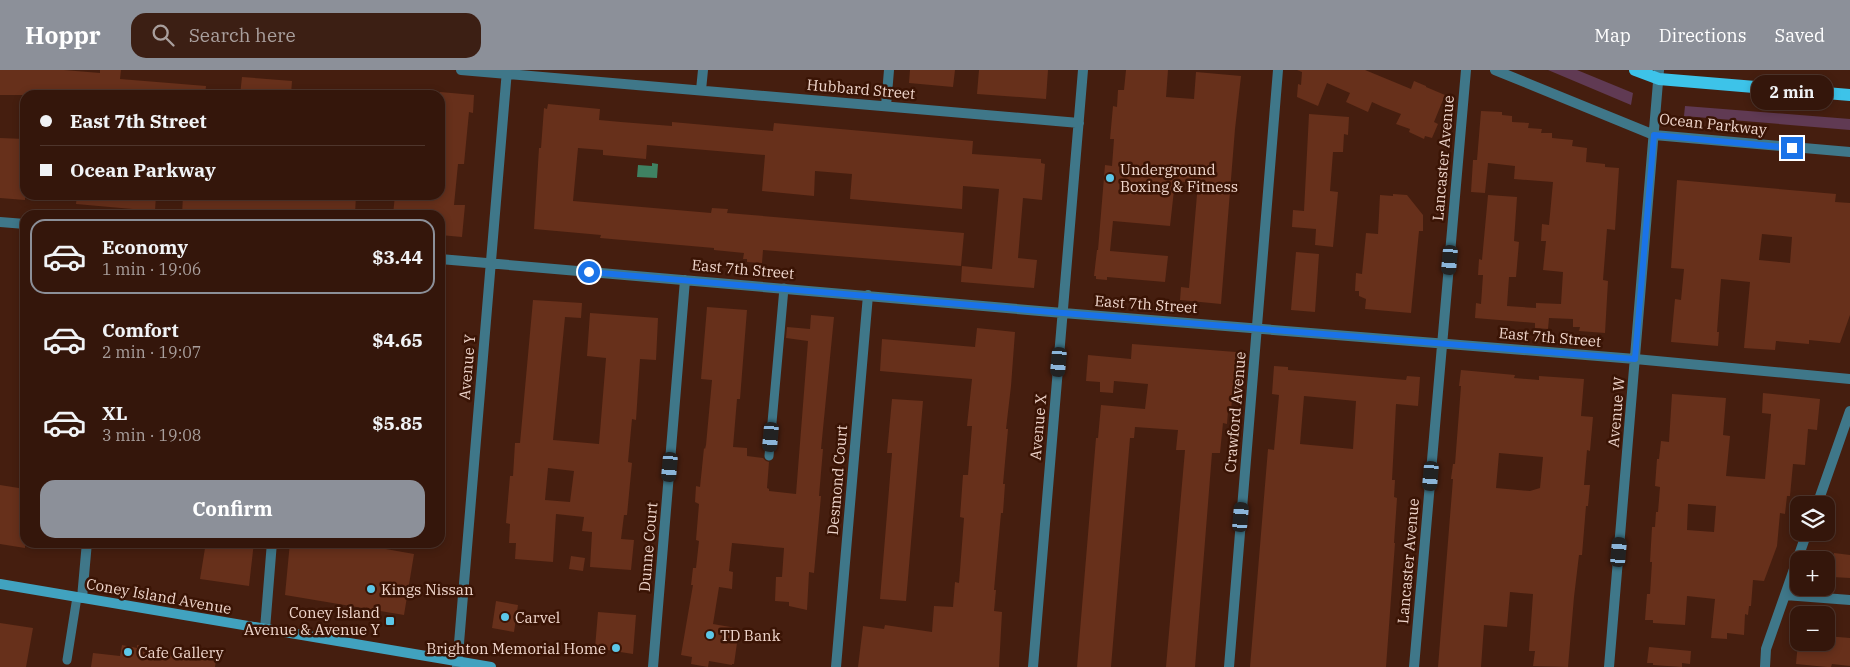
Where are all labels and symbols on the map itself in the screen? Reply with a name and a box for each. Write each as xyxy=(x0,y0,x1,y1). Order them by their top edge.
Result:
street label: Hubbard Street xyxy=(806,75,916,103)
callout: 2 min xyxy=(1751,75,1833,110)
street label: Lancaster Avenue xyxy=(1428,94,1458,222)
street label: Ocean Parkway xyxy=(1658,109,1768,139)
route end xyxy=(1781,137,1803,159)
place label: Underground Boxing & Fitness xyxy=(1120,160,1238,196)
marker: Underground Boxing & Fitness xyxy=(1104,172,1116,184)
car xyxy=(1441,244,1458,276)
street label: East 7th Street xyxy=(691,255,795,283)
route start xyxy=(578,261,600,283)
street label: East 7th Street xyxy=(1094,291,1198,317)
street label: East 7th Street xyxy=(1498,323,1602,351)
street label: Avenue Y xyxy=(455,333,479,401)
car xyxy=(1050,346,1067,378)
street label: Crawford Avenue xyxy=(1220,351,1250,473)
street label: Avenue W xyxy=(1603,375,1629,448)
street label: Avenue X xyxy=(1026,393,1050,461)
car xyxy=(762,421,779,453)
street label: Desmond Court xyxy=(823,424,851,536)
car xyxy=(661,451,678,483)
car xyxy=(1422,460,1439,492)
street label: Lancaster Avenue xyxy=(1393,497,1423,625)
street label: Dunne Court xyxy=(635,501,661,593)
car xyxy=(1232,501,1249,533)
car xyxy=(1610,536,1627,568)
street label: Coney Island Avenue xyxy=(85,574,233,618)
place label: Kings Nissan xyxy=(381,580,474,599)
marker: Kings Nissan xyxy=(365,583,377,595)
place label: Coney Island Avenue & Avenue Y xyxy=(244,603,380,639)
place label: Carvel xyxy=(515,608,560,627)
marker: Carvel xyxy=(499,611,511,623)
marker: Coney Island Avenue & Avenue Y xyxy=(384,615,396,627)
place label: TD Bank xyxy=(720,626,781,645)
marker: TD Bank xyxy=(704,629,716,641)
place label: Brighton Memorial Home xyxy=(426,639,606,658)
marker: Brighton Memorial Home xyxy=(610,642,622,654)
place label: Cafe Gallery xyxy=(138,643,224,662)
marker: Cafe Gallery xyxy=(122,646,134,658)

